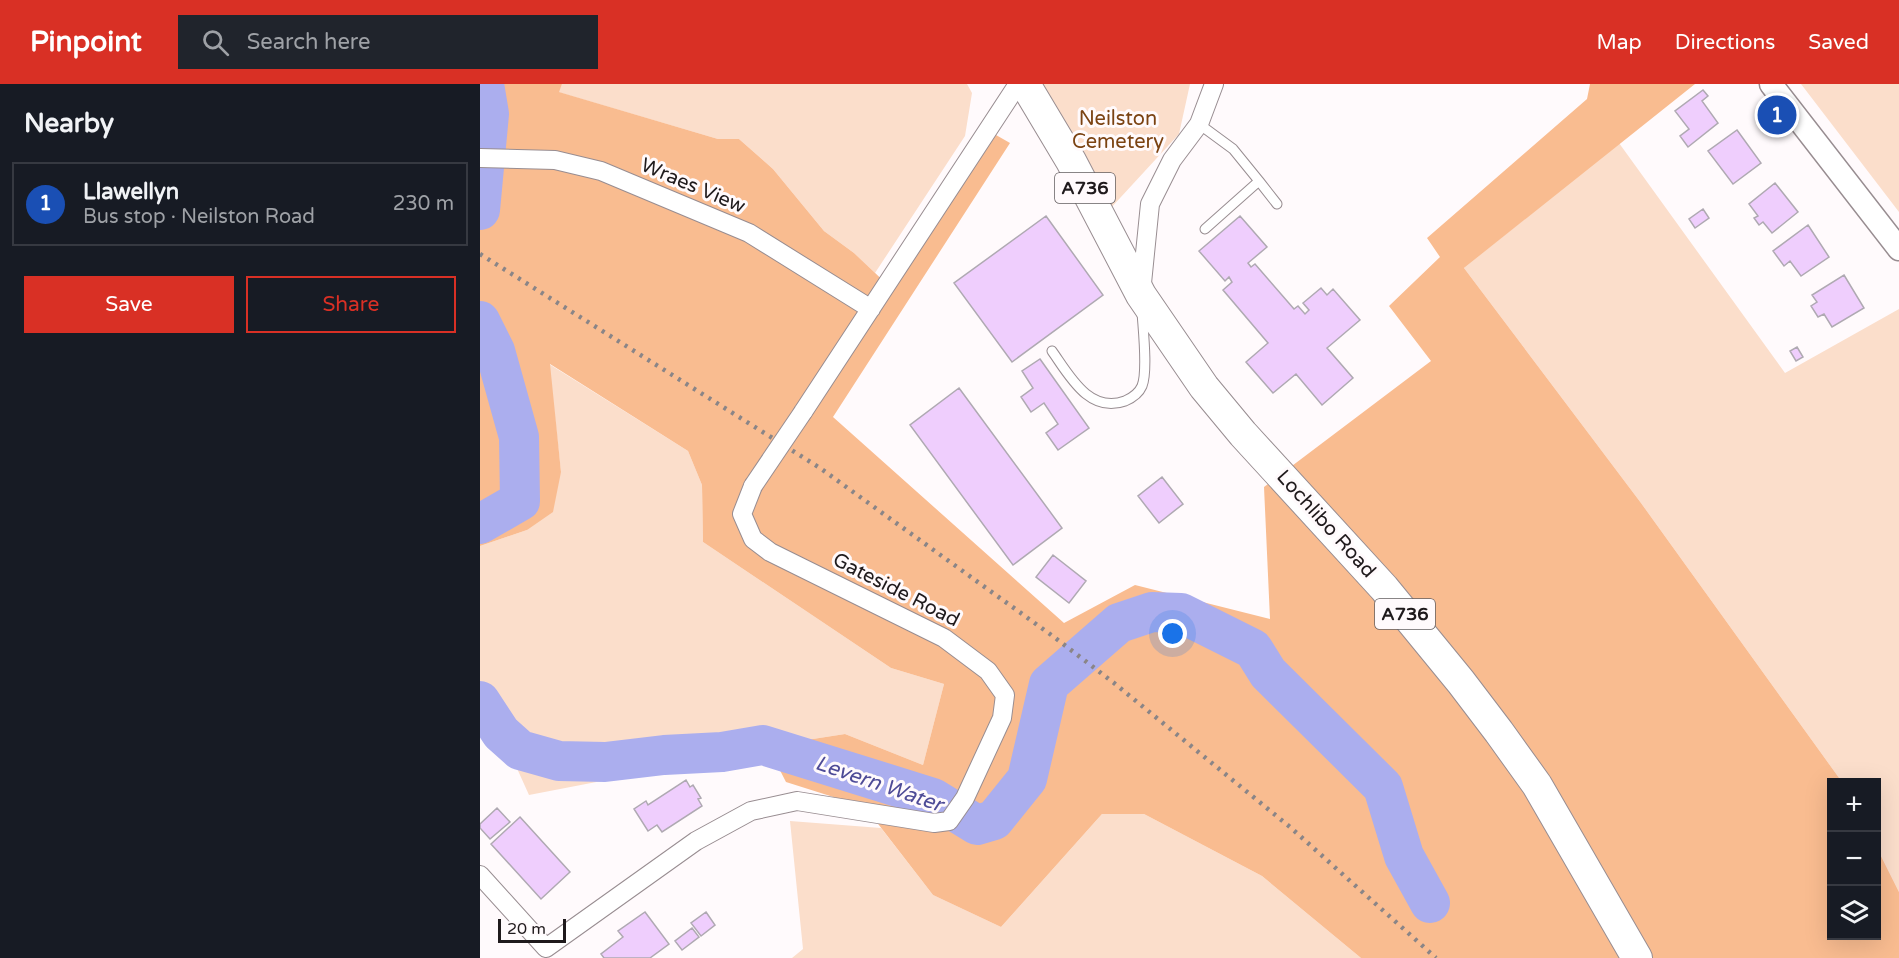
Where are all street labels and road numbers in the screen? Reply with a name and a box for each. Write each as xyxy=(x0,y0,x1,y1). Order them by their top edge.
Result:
street label: Wraes View xyxy=(637,153,749,219)
road number: A736 xyxy=(1055,173,1115,203)
street label: Lochlibo Road xyxy=(1271,465,1381,583)
street label: Gateside Road xyxy=(829,548,963,632)
road number: A736 xyxy=(1375,599,1435,629)

